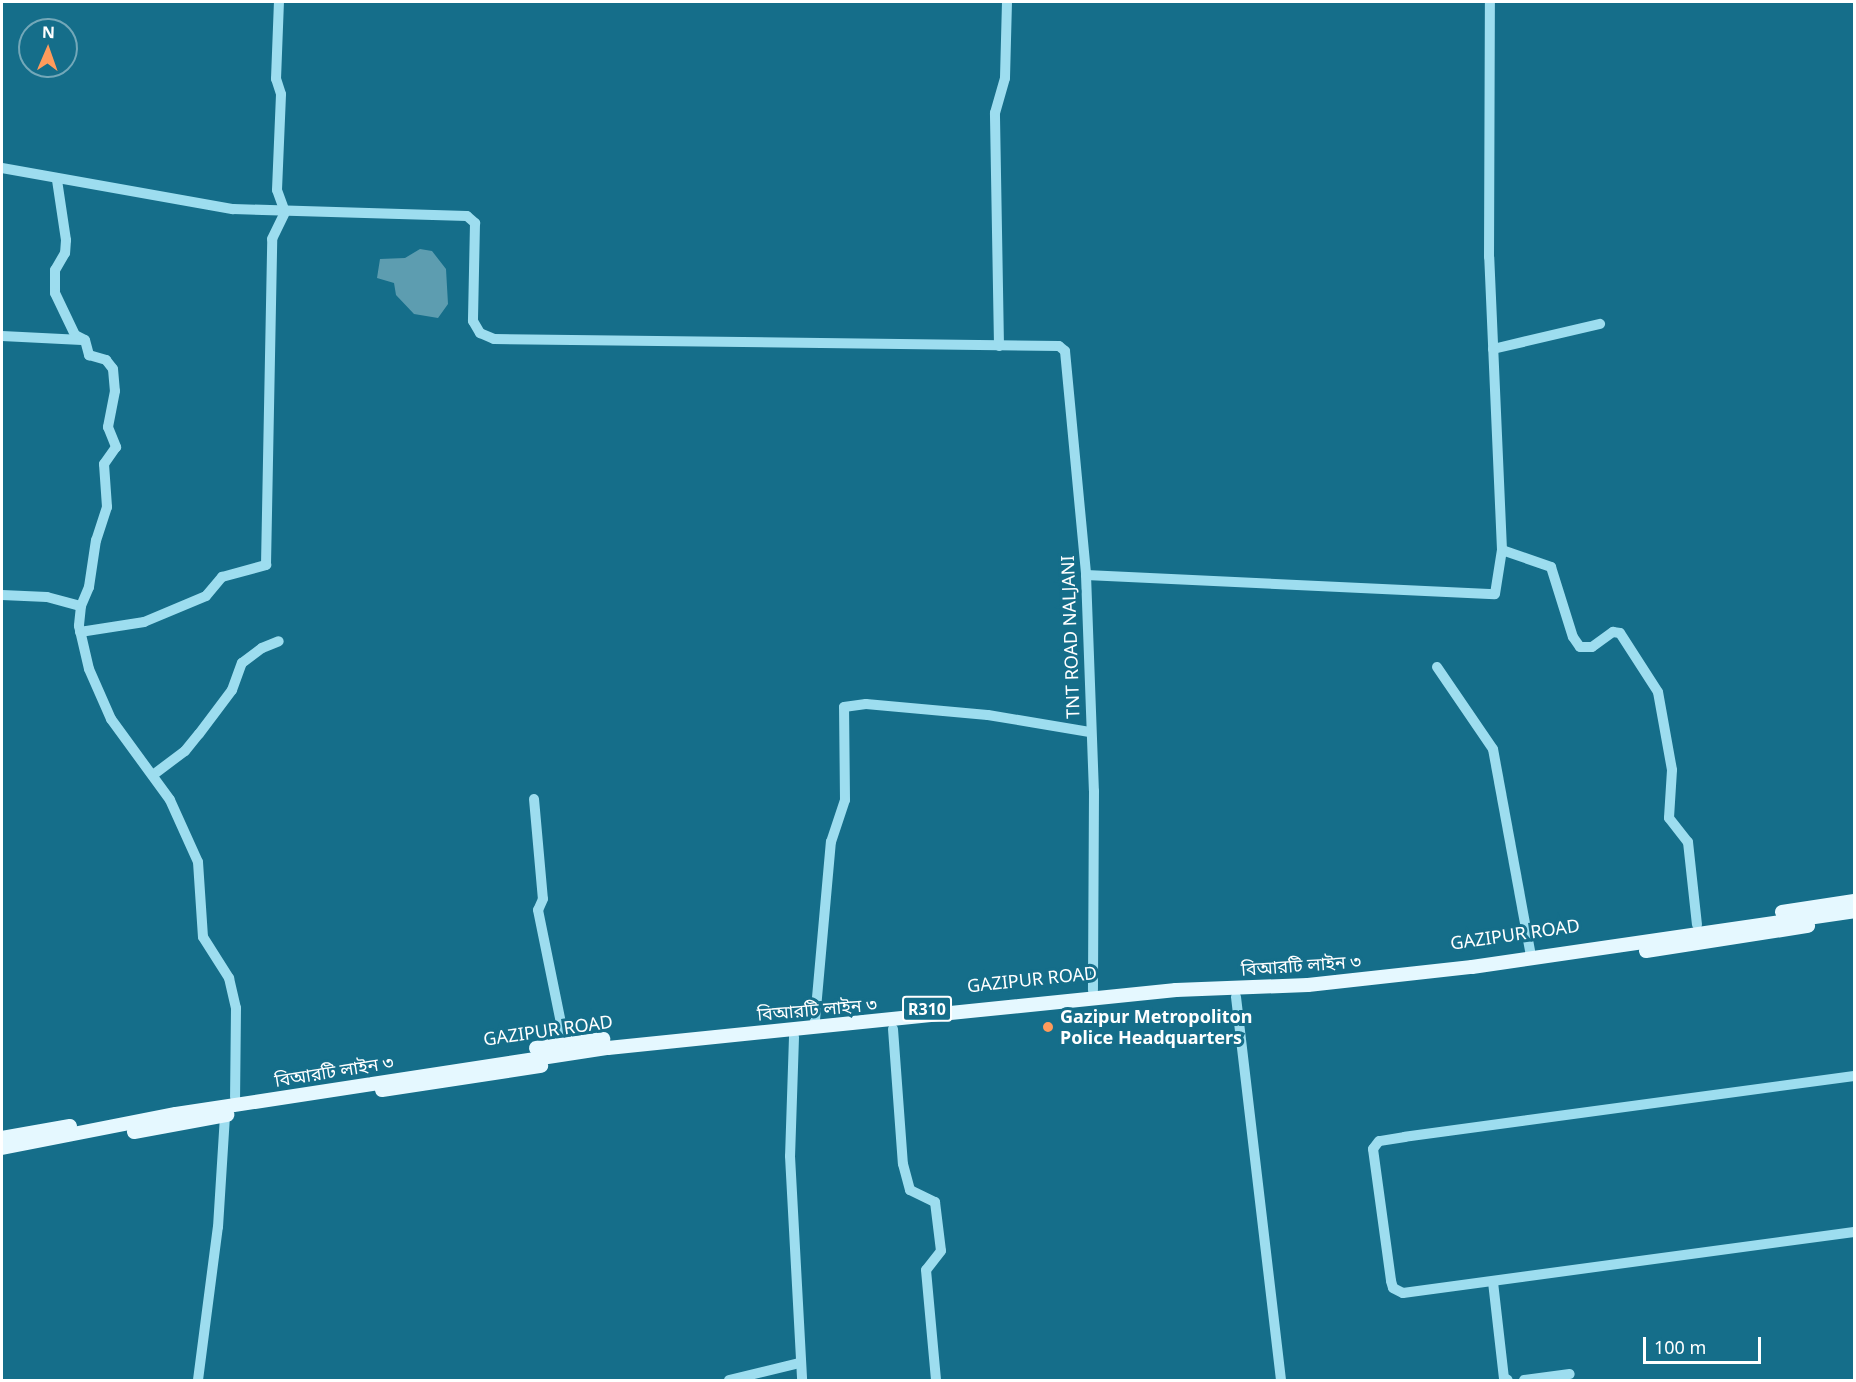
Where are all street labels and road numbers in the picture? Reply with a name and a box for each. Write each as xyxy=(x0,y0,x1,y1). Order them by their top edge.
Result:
street label: TNT ROAD NALJANI xyxy=(1056,555,1084,719)
street label: GAZIPUR ROAD xyxy=(1449,914,1581,954)
street label: বিআরটি লাইন ৩ xyxy=(1240,950,1362,980)
street label: GAZIPUR ROAD xyxy=(966,961,1098,997)
street label: বিআরটি লাইন ৩ xyxy=(756,993,878,1025)
road number: R310 xyxy=(902,996,952,1022)
street label: GAZIPUR ROAD xyxy=(482,1010,614,1050)
street label: বিআরটি লাইন ৩ xyxy=(273,1051,395,1091)

